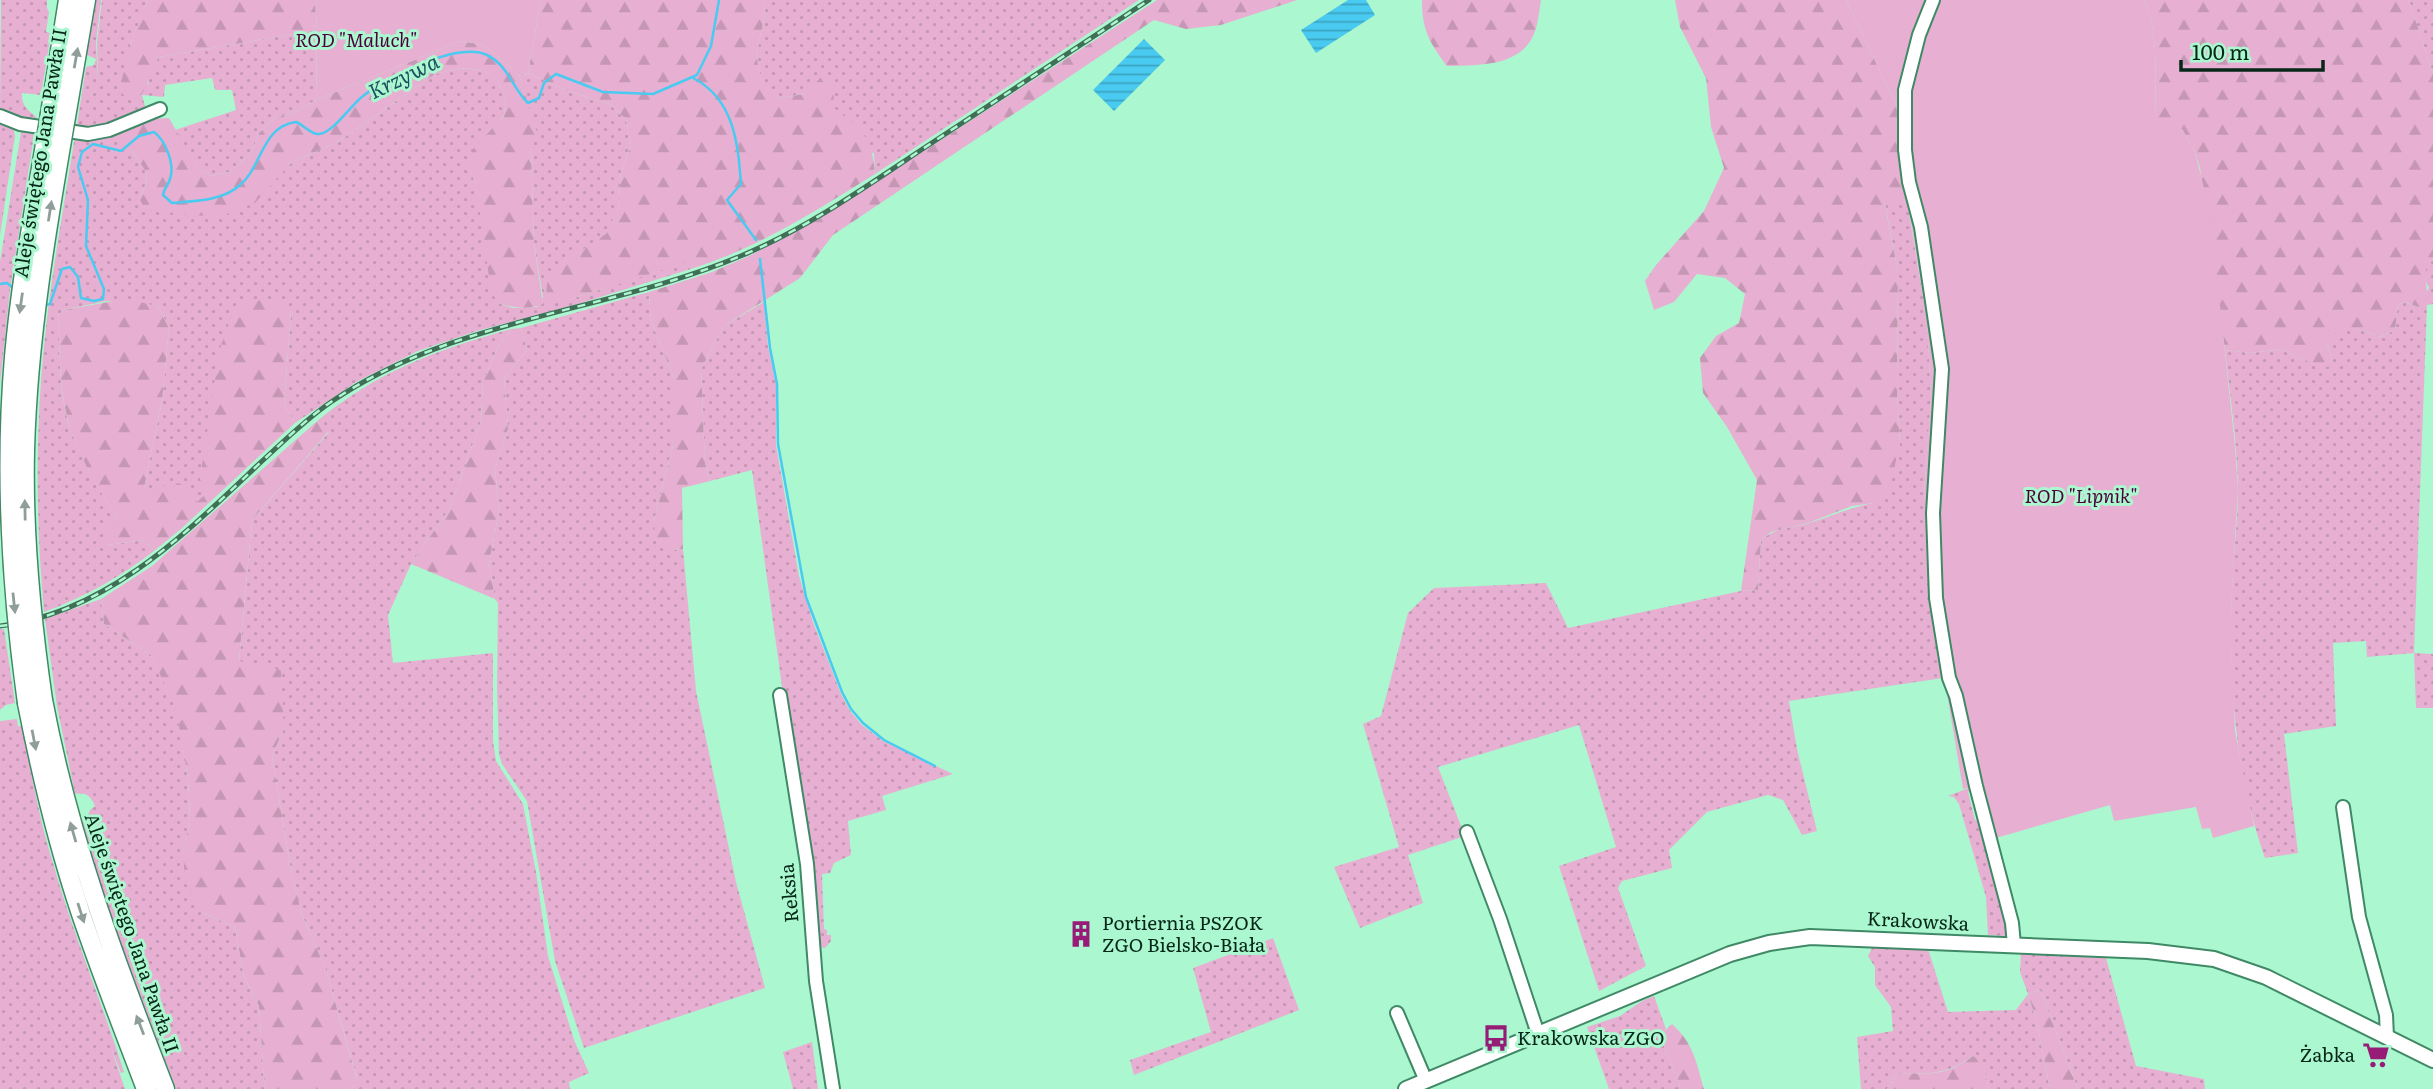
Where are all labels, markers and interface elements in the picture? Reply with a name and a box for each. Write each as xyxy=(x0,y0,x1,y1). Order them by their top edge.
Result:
park label: ROD "Maluch" xyxy=(295,25,417,53)
street label: Aleje świętego Jana Pawła II xyxy=(5,26,73,280)
scale bar xyxy=(2181,28,2323,72)
text: 100 m xyxy=(2192,35,2249,66)
water label: Krzywa xyxy=(362,44,443,105)
one-way arrow xyxy=(71,47,82,69)
one-way arrow xyxy=(45,200,56,222)
one-way arrow xyxy=(15,292,26,314)
park label: ROD "Lipnik" xyxy=(2025,481,2137,509)
one-way arrow xyxy=(20,499,31,521)
one-way arrow xyxy=(9,592,20,614)
one-way arrow xyxy=(29,729,40,751)
street label: Aleje świętego Jana Pawła II xyxy=(79,809,187,1057)
one-way arrow xyxy=(67,821,78,843)
street label: Reksia xyxy=(771,861,805,924)
one-way arrow xyxy=(76,903,87,924)
street label: Krakowska xyxy=(1866,903,1971,937)
place label: Portiernia PSZOK ZGO Bielsko-Biała xyxy=(1102,908,1266,958)
building icon: Portiernia PSZOK ZGO Bielsko-Biała xyxy=(1066,919,1096,949)
one-way arrow xyxy=(135,1015,146,1036)
bus stop icon: Krakowska ZGO xyxy=(1481,1023,1511,1053)
place label: Krakowska ZGO xyxy=(1517,1023,1665,1051)
place label: Żabka xyxy=(2300,1040,2356,1068)
supermarket icon: Żabka xyxy=(2361,1040,2391,1070)

